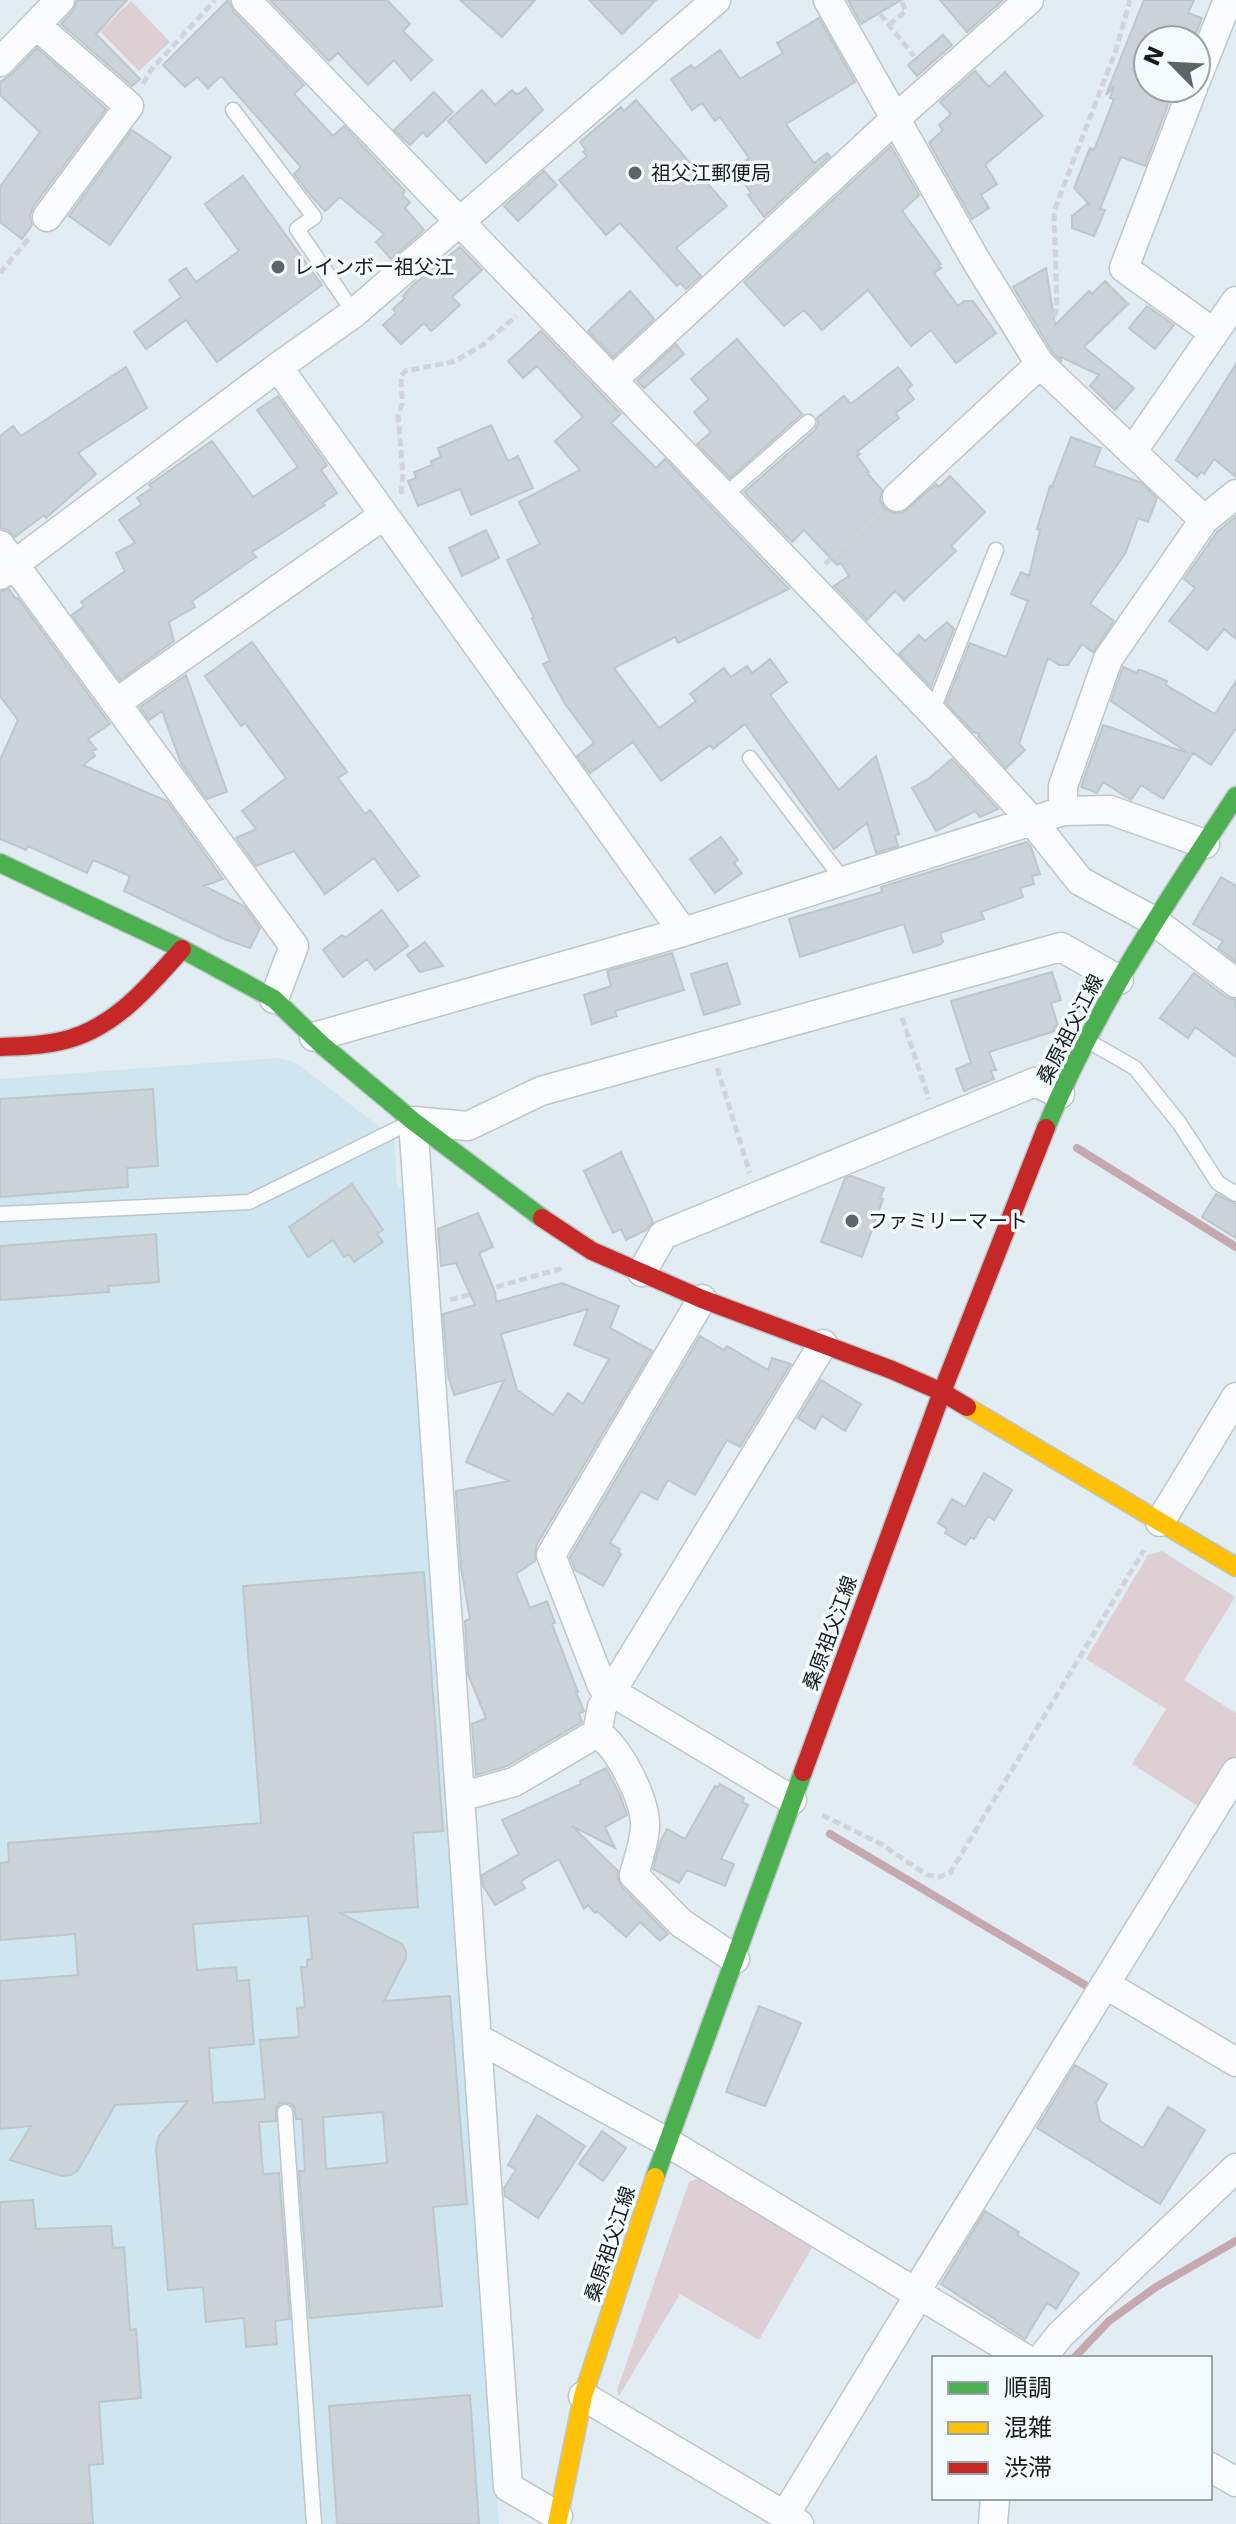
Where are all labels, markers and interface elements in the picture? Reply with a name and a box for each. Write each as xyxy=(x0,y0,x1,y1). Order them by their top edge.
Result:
north arrow xyxy=(1132,24,1212,104)
text: N xyxy=(1139,43,1169,70)
place label: 祖父江郵便局 xyxy=(651,161,771,185)
marker: 祖父江郵便局 xyxy=(626,164,644,182)
place label: レインボー祖父江 xyxy=(294,255,454,279)
marker: レインボー祖父江 xyxy=(269,258,287,276)
street label: 桑原祖父江線 xyxy=(1032,970,1108,1088)
place label: ファミリーマート xyxy=(868,1209,1028,1233)
marker: ファミリーマート xyxy=(843,1212,861,1230)
street label: 桑原祖父江線 xyxy=(798,1573,862,1693)
street label: 桑原祖父江線 xyxy=(580,2183,640,2305)
legend xyxy=(932,2356,1212,2500)
text: 順調 xyxy=(1004,2374,1052,2402)
text: 混雑 xyxy=(1004,2414,1052,2442)
text: 渋滞 xyxy=(1004,2454,1052,2482)

